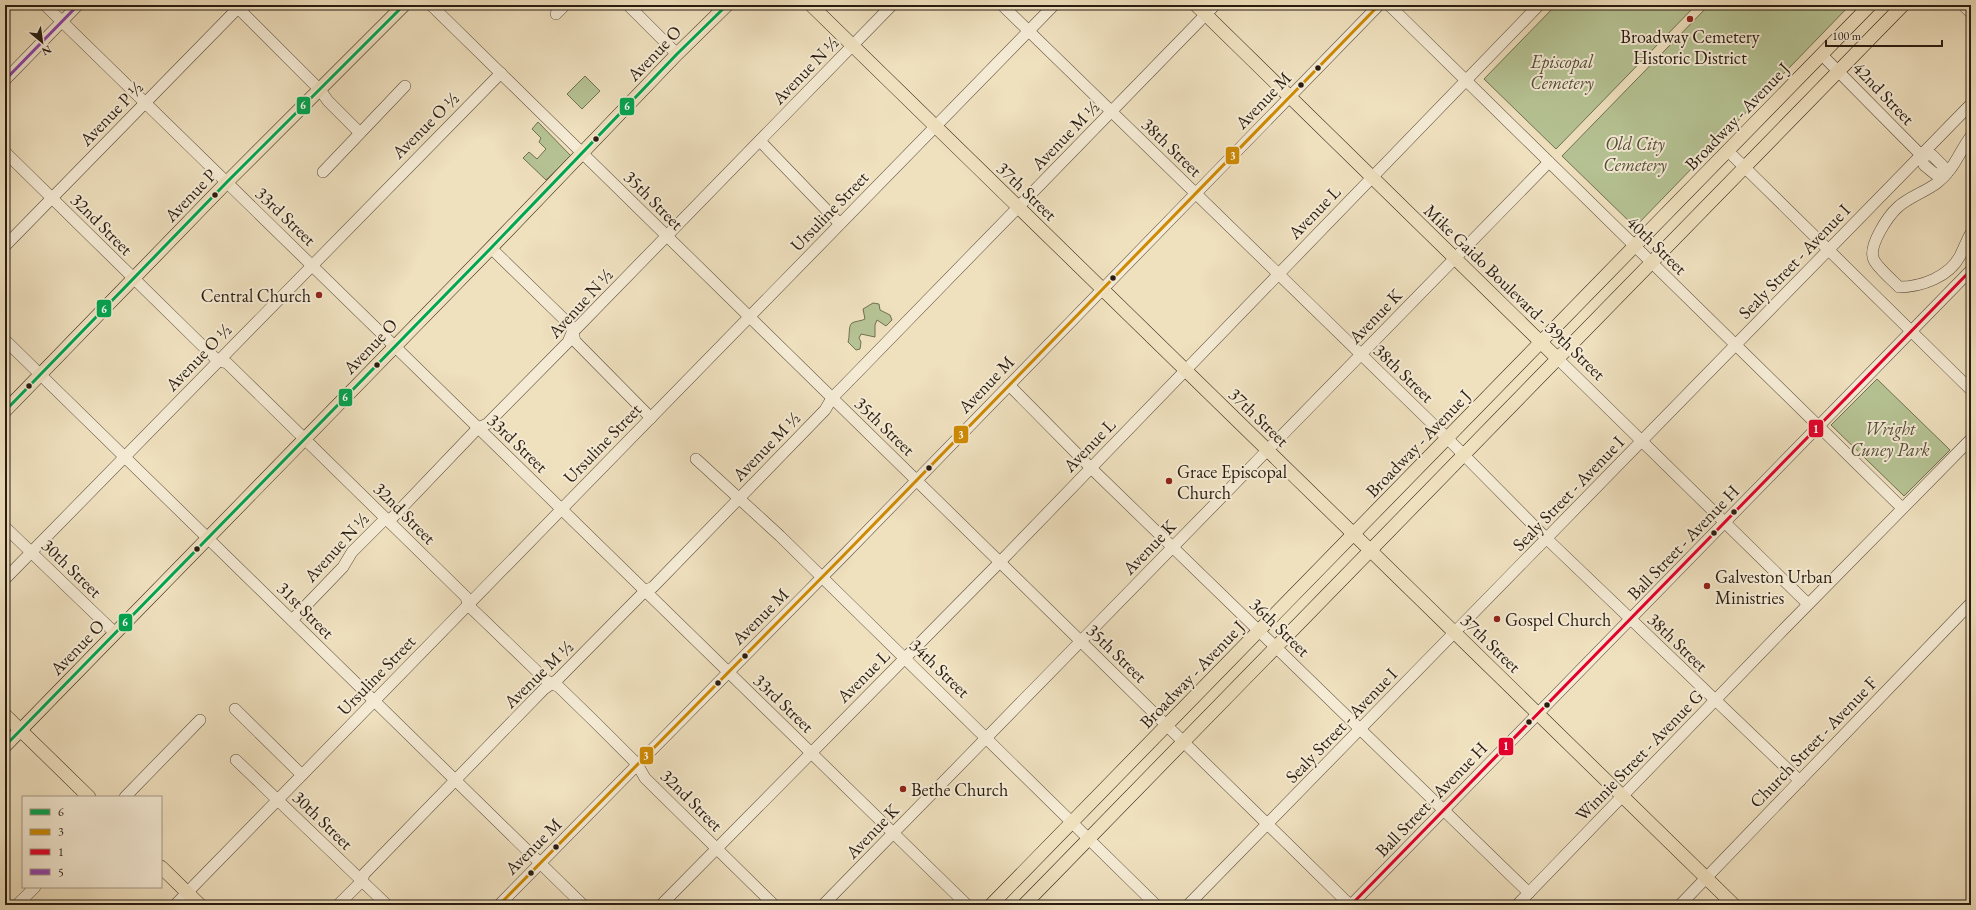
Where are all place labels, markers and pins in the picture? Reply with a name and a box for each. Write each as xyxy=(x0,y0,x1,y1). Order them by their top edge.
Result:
marker: Broadway Cemetery Historic District xyxy=(1685,14,1695,24)
place label: Broadway Cemetery Historic District xyxy=(1620,25,1760,69)
unlabelled marker xyxy=(1313,63,1323,73)
unlabelled marker xyxy=(1296,80,1306,90)
unlabelled marker xyxy=(591,134,601,144)
unlabelled marker xyxy=(210,190,220,200)
unlabelled marker xyxy=(1108,273,1118,283)
place label: Central Church xyxy=(201,284,311,307)
marker: Central Church xyxy=(314,290,324,300)
unlabelled marker xyxy=(372,360,382,370)
unlabelled marker xyxy=(24,381,34,391)
place label: Grace Episcopal Church xyxy=(1177,460,1287,504)
unlabelled marker xyxy=(924,463,934,473)
marker: Grace Episcopal Church xyxy=(1164,476,1174,486)
unlabelled marker xyxy=(1729,507,1739,517)
unlabelled marker xyxy=(1709,528,1719,538)
unlabelled marker xyxy=(192,544,202,554)
place label: Galveston Urban Ministries xyxy=(1715,565,1833,609)
marker: Galveston Urban Ministries xyxy=(1702,581,1712,591)
place label: Gospel Church xyxy=(1505,608,1611,631)
marker: Gospel Church xyxy=(1492,614,1502,624)
unlabelled marker xyxy=(740,651,750,661)
unlabelled marker xyxy=(713,678,723,688)
unlabelled marker xyxy=(1542,700,1552,710)
unlabelled marker xyxy=(1524,717,1534,727)
place label: Bethe Church xyxy=(911,778,1008,801)
marker: Bethe Church xyxy=(898,784,908,794)
unlabelled marker xyxy=(551,842,561,852)
unlabelled marker xyxy=(526,868,536,878)

